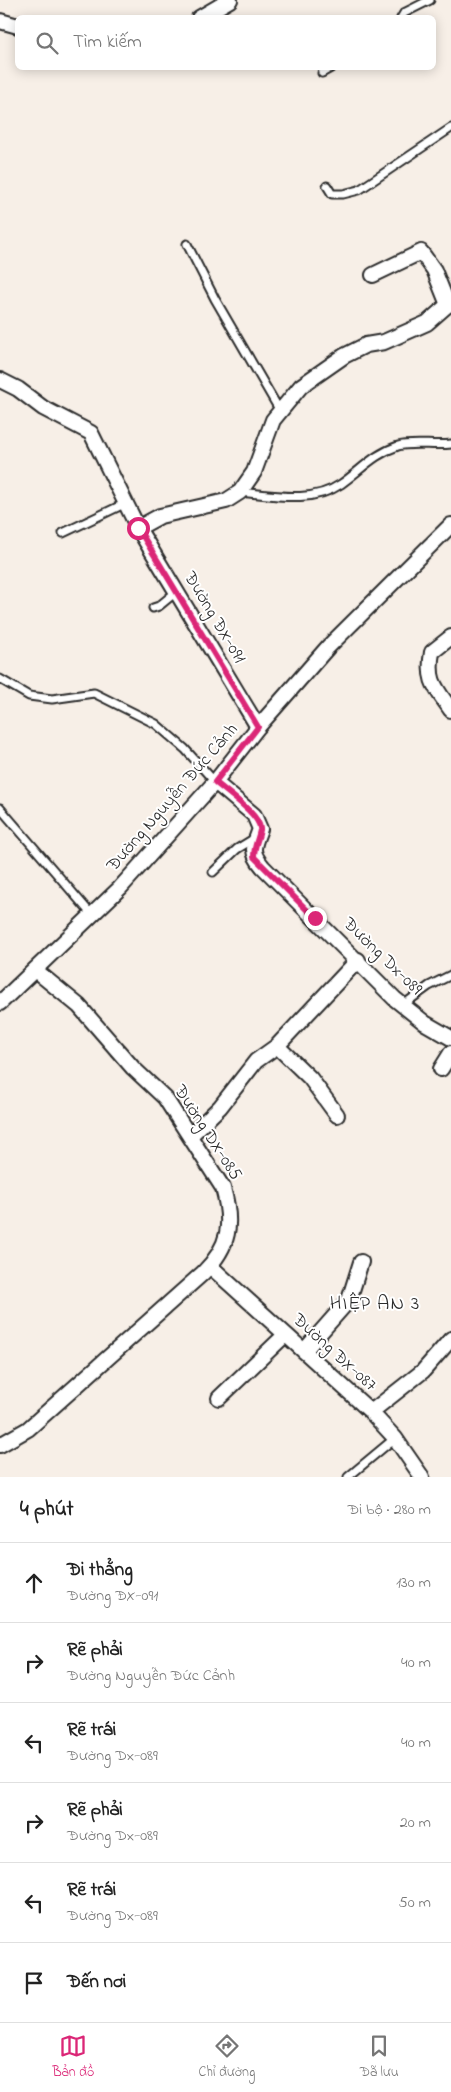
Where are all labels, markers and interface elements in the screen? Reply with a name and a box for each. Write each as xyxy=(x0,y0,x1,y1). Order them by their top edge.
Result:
search box xyxy=(15,15,436,70)
icon: search xyxy=(33,29,61,57)
text: Tìm kiếm xyxy=(73,29,142,56)
route start xyxy=(127,517,150,540)
street label: Đường ĐX-091 xyxy=(175,566,252,670)
street label: Đường Nguyễn Đức Cảnh xyxy=(100,718,246,879)
route end xyxy=(304,907,327,930)
street label: Đường Dx-089 xyxy=(335,911,428,1003)
street label: Đường DX-085 xyxy=(165,1079,248,1186)
district label: HIỆP AN 3 xyxy=(330,1290,420,1319)
street label: Đường ĐX-087 xyxy=(285,1307,382,1399)
text: 4 phút xyxy=(20,1495,74,1525)
text: Đi bộ · 280 m xyxy=(347,1498,431,1522)
text: Đi thẳng xyxy=(67,1557,133,1584)
icon: ahead xyxy=(20,1569,48,1597)
text: 130 m xyxy=(396,1571,431,1595)
text: Đường ĐX-091 xyxy=(67,1584,158,1608)
text: Rẽ phải xyxy=(67,1637,123,1664)
icon: right xyxy=(20,1649,48,1677)
text: 40 m xyxy=(401,1651,431,1675)
text: Đường Nguyễn Đức Cảnh xyxy=(67,1664,235,1688)
text: Rẽ trái xyxy=(67,1717,116,1744)
icon: left xyxy=(20,1729,48,1757)
text: 40 m xyxy=(401,1731,431,1755)
text: Đường Dx-089 xyxy=(67,1744,158,1768)
text: Rẽ phải xyxy=(67,1797,123,1824)
icon: right xyxy=(20,1809,48,1837)
text: 20 m xyxy=(400,1811,431,1835)
text: Đường Dx-089 xyxy=(67,1824,158,1848)
text: Rẽ trái xyxy=(67,1877,116,1904)
icon: left xyxy=(20,1889,48,1917)
text: 50 m xyxy=(399,1891,431,1915)
text: Đường Dx-089 xyxy=(67,1904,158,1928)
icon: arrive xyxy=(20,1969,48,1997)
text: Đến nơi xyxy=(67,1969,126,1996)
tab: Bản đồ xyxy=(52,2032,94,2083)
tab: Chỉ đường xyxy=(199,2032,255,2083)
tab: Đã lưu xyxy=(360,2032,399,2083)

